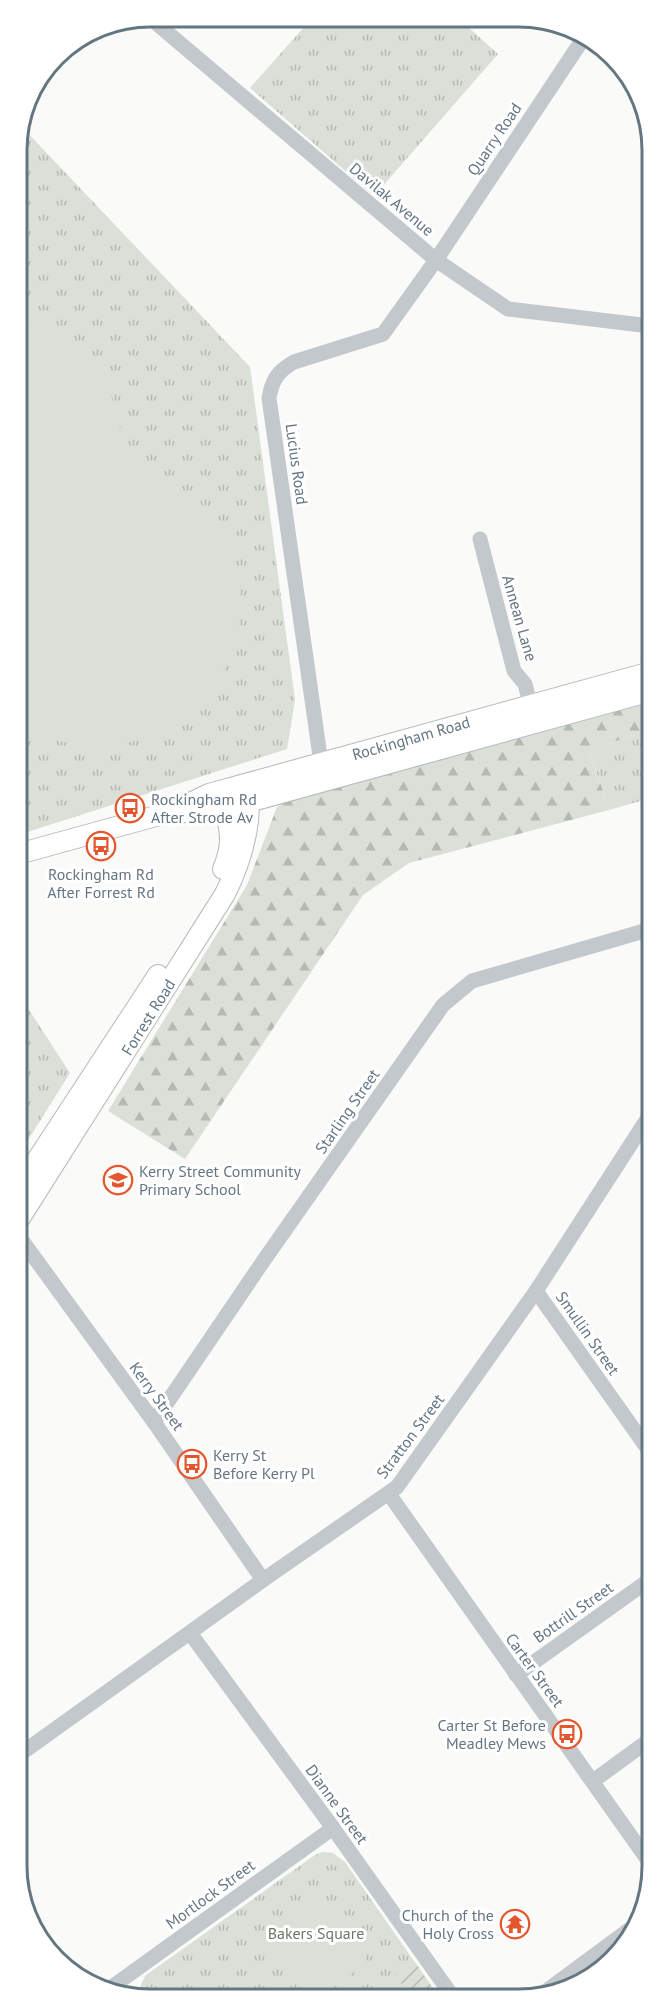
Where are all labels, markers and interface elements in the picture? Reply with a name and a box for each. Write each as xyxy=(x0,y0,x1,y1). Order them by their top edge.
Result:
street label: Quarry Road xyxy=(462,99,526,179)
street label: Davilak Avenue xyxy=(346,158,438,240)
street label: Lucius Road xyxy=(281,422,313,506)
street label: Annean Lane xyxy=(498,573,542,663)
street label: Rockingham Road xyxy=(350,712,472,764)
place label: Rockingham Rd After Strode Av xyxy=(151,789,257,827)
bus stop icon: Rockingham Rd After Strode Av xyxy=(114,792,146,824)
bus stop icon: Rockingham Rd After Forrest Rd xyxy=(85,830,117,862)
place label: Rockingham Rd After Forrest Rd xyxy=(47,864,155,902)
street label: Forrest Road xyxy=(117,975,179,1059)
street label: Starling Street xyxy=(310,1064,384,1157)
place label: Kerry Street Community Primary School xyxy=(139,1161,302,1199)
school or university icon: Kerry Street Community Primary School xyxy=(102,1164,134,1196)
street label: Smullin Street xyxy=(552,1287,625,1379)
street label: Kerry Street xyxy=(125,1358,189,1435)
street label: Stratton Street xyxy=(372,1389,449,1482)
place label: Kerry St Before Kerry Pl xyxy=(213,1445,315,1483)
bus stop icon: Kerry St Before Kerry Pl xyxy=(176,1448,208,1480)
street label: Bottrill Street xyxy=(529,1577,617,1647)
street label: Carter Street xyxy=(501,1629,569,1711)
place label: Carter St Before Meadley Mews xyxy=(437,1715,546,1753)
bus stop icon: Carter St Before Meadley Mews xyxy=(551,1718,583,1750)
street label: Dianne Street xyxy=(301,1760,373,1848)
street label: Mortlock Street xyxy=(161,1855,259,1933)
place label: Church of the Holy Cross xyxy=(402,1905,494,1943)
temple icon: Church of the Holy Cross xyxy=(499,1908,531,1940)
park label: Bakers Square xyxy=(268,1923,364,1943)

